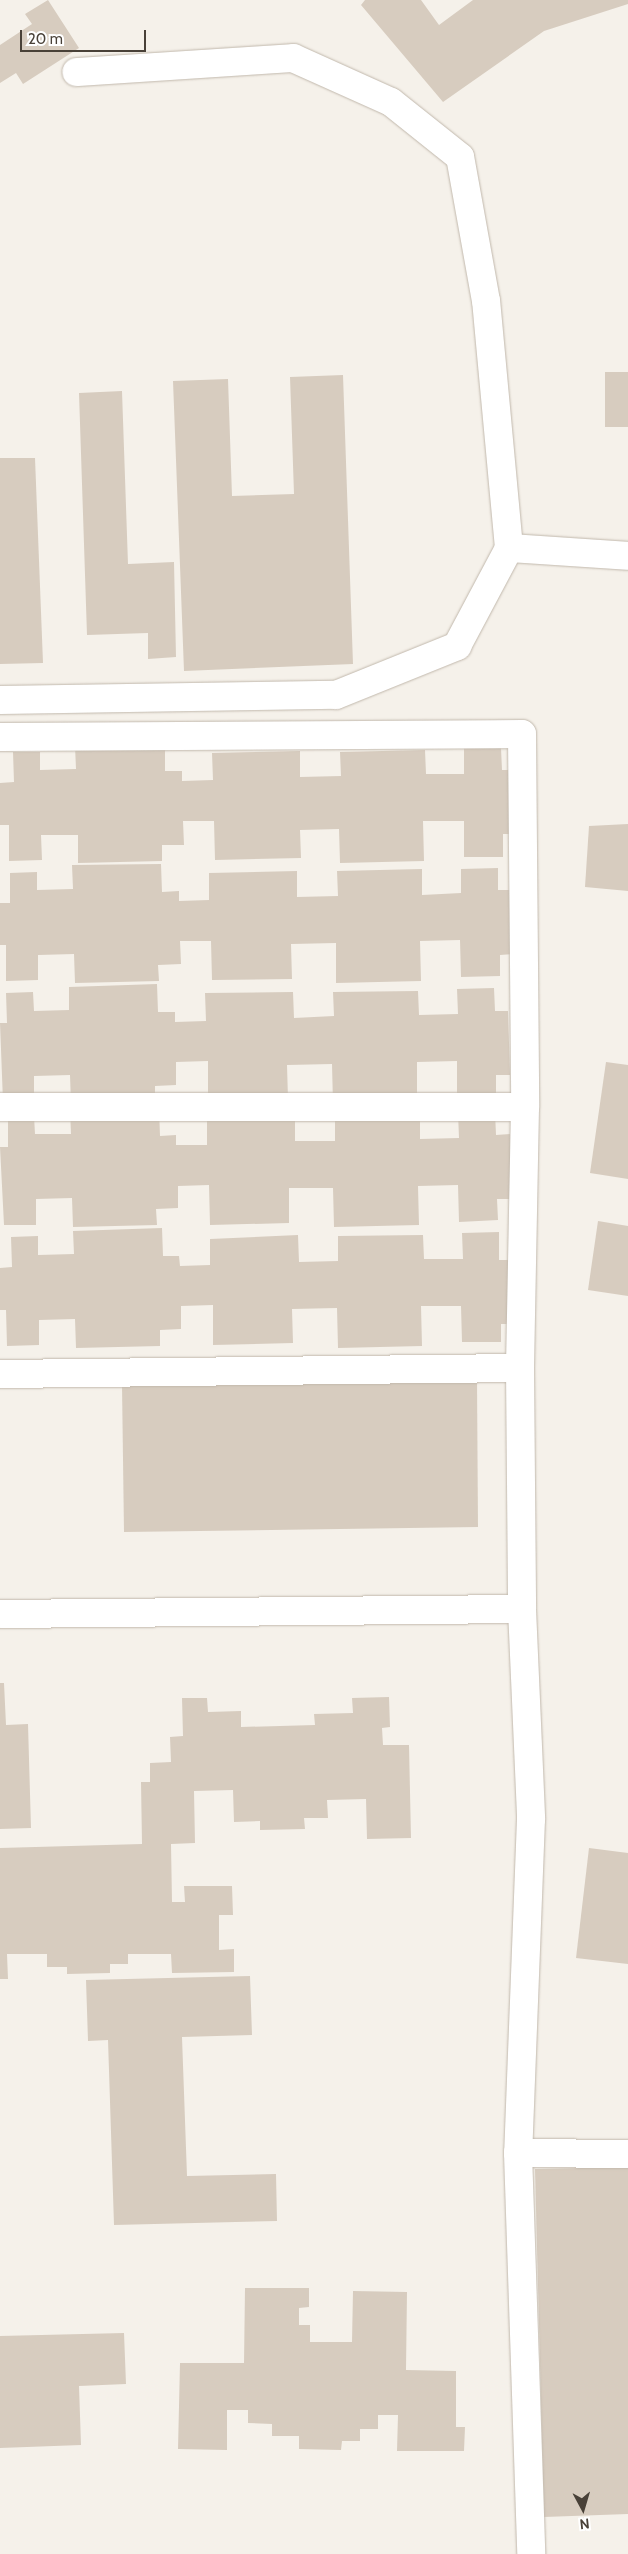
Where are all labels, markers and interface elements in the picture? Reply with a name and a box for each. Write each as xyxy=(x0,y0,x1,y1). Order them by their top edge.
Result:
scale bar xyxy=(22,20,149,52)
text: 20 m xyxy=(28,30,63,48)
north arrow xyxy=(558,2484,608,2534)
text: N xyxy=(579,2514,590,2533)

